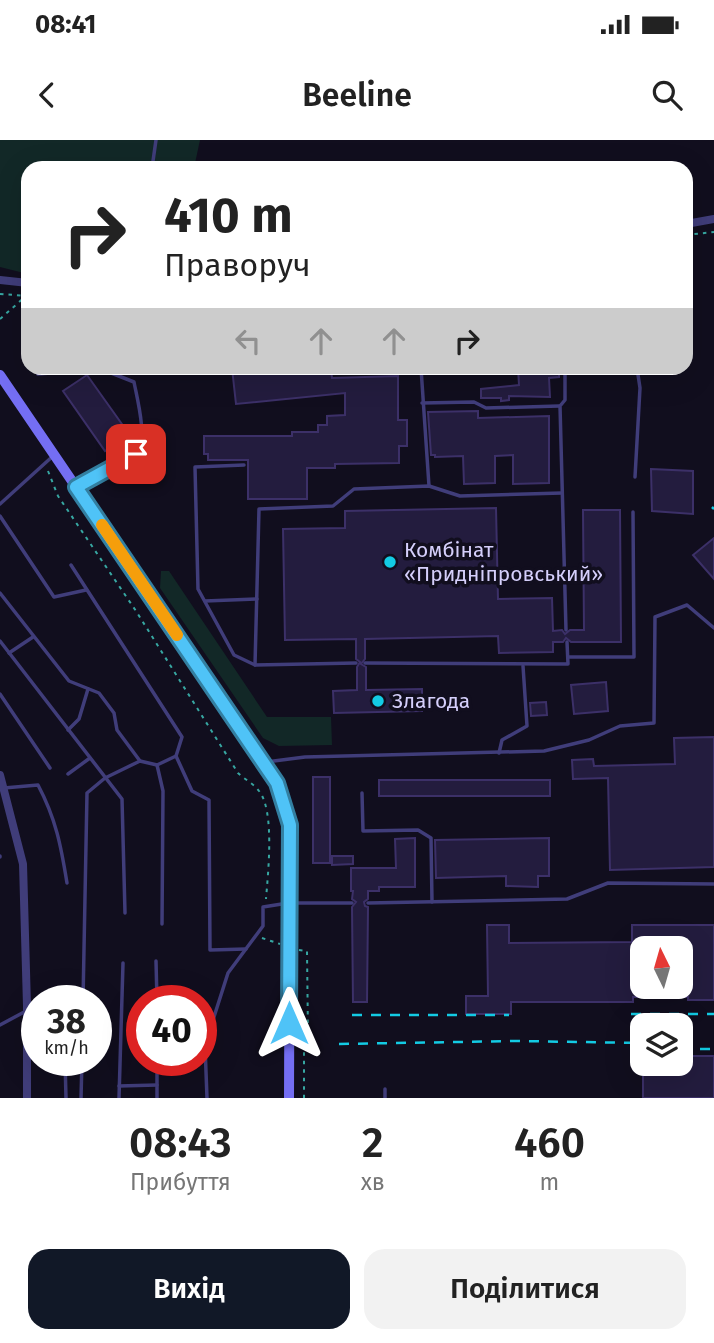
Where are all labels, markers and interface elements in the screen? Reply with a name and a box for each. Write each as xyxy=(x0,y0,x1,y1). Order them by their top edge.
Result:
text: 08:41 xyxy=(35,9,96,40)
icon: back xyxy=(28,76,66,114)
text: Beeline xyxy=(302,76,412,114)
icon: search xyxy=(648,76,686,114)
text: 410 m xyxy=(164,186,293,245)
icon: right xyxy=(49,189,140,280)
text: Праворуч xyxy=(164,246,311,284)
icon: left xyxy=(229,322,267,360)
icon: ahead xyxy=(302,322,340,360)
icon: ahead xyxy=(375,322,413,360)
icon: right xyxy=(448,322,486,360)
pin xyxy=(106,424,166,484)
icon: arrive xyxy=(117,435,155,473)
place label: Комбінат «Придніпровський» xyxy=(404,537,603,587)
marker: Комбінат «Придніпровський» xyxy=(382,554,398,570)
place label: Злагода xyxy=(392,688,470,714)
marker: Злагода xyxy=(370,693,386,709)
north arrow xyxy=(630,936,693,999)
map controls xyxy=(630,936,693,1076)
speed limit sign: 40 xyxy=(126,985,217,1076)
position arrow xyxy=(252,986,326,1060)
text: 38 xyxy=(47,1000,86,1042)
button: layers xyxy=(630,1013,693,1076)
text: km/h xyxy=(44,1037,89,1059)
text: 08:43 xyxy=(129,1118,232,1168)
text: 2 xyxy=(362,1118,384,1168)
text: 460 xyxy=(514,1118,585,1168)
text: Прибуття xyxy=(130,1168,231,1196)
text: хв xyxy=(361,1168,385,1196)
text: m xyxy=(540,1168,559,1196)
button: Вихід xyxy=(28,1249,350,1329)
button: Поділитися xyxy=(364,1249,686,1329)

